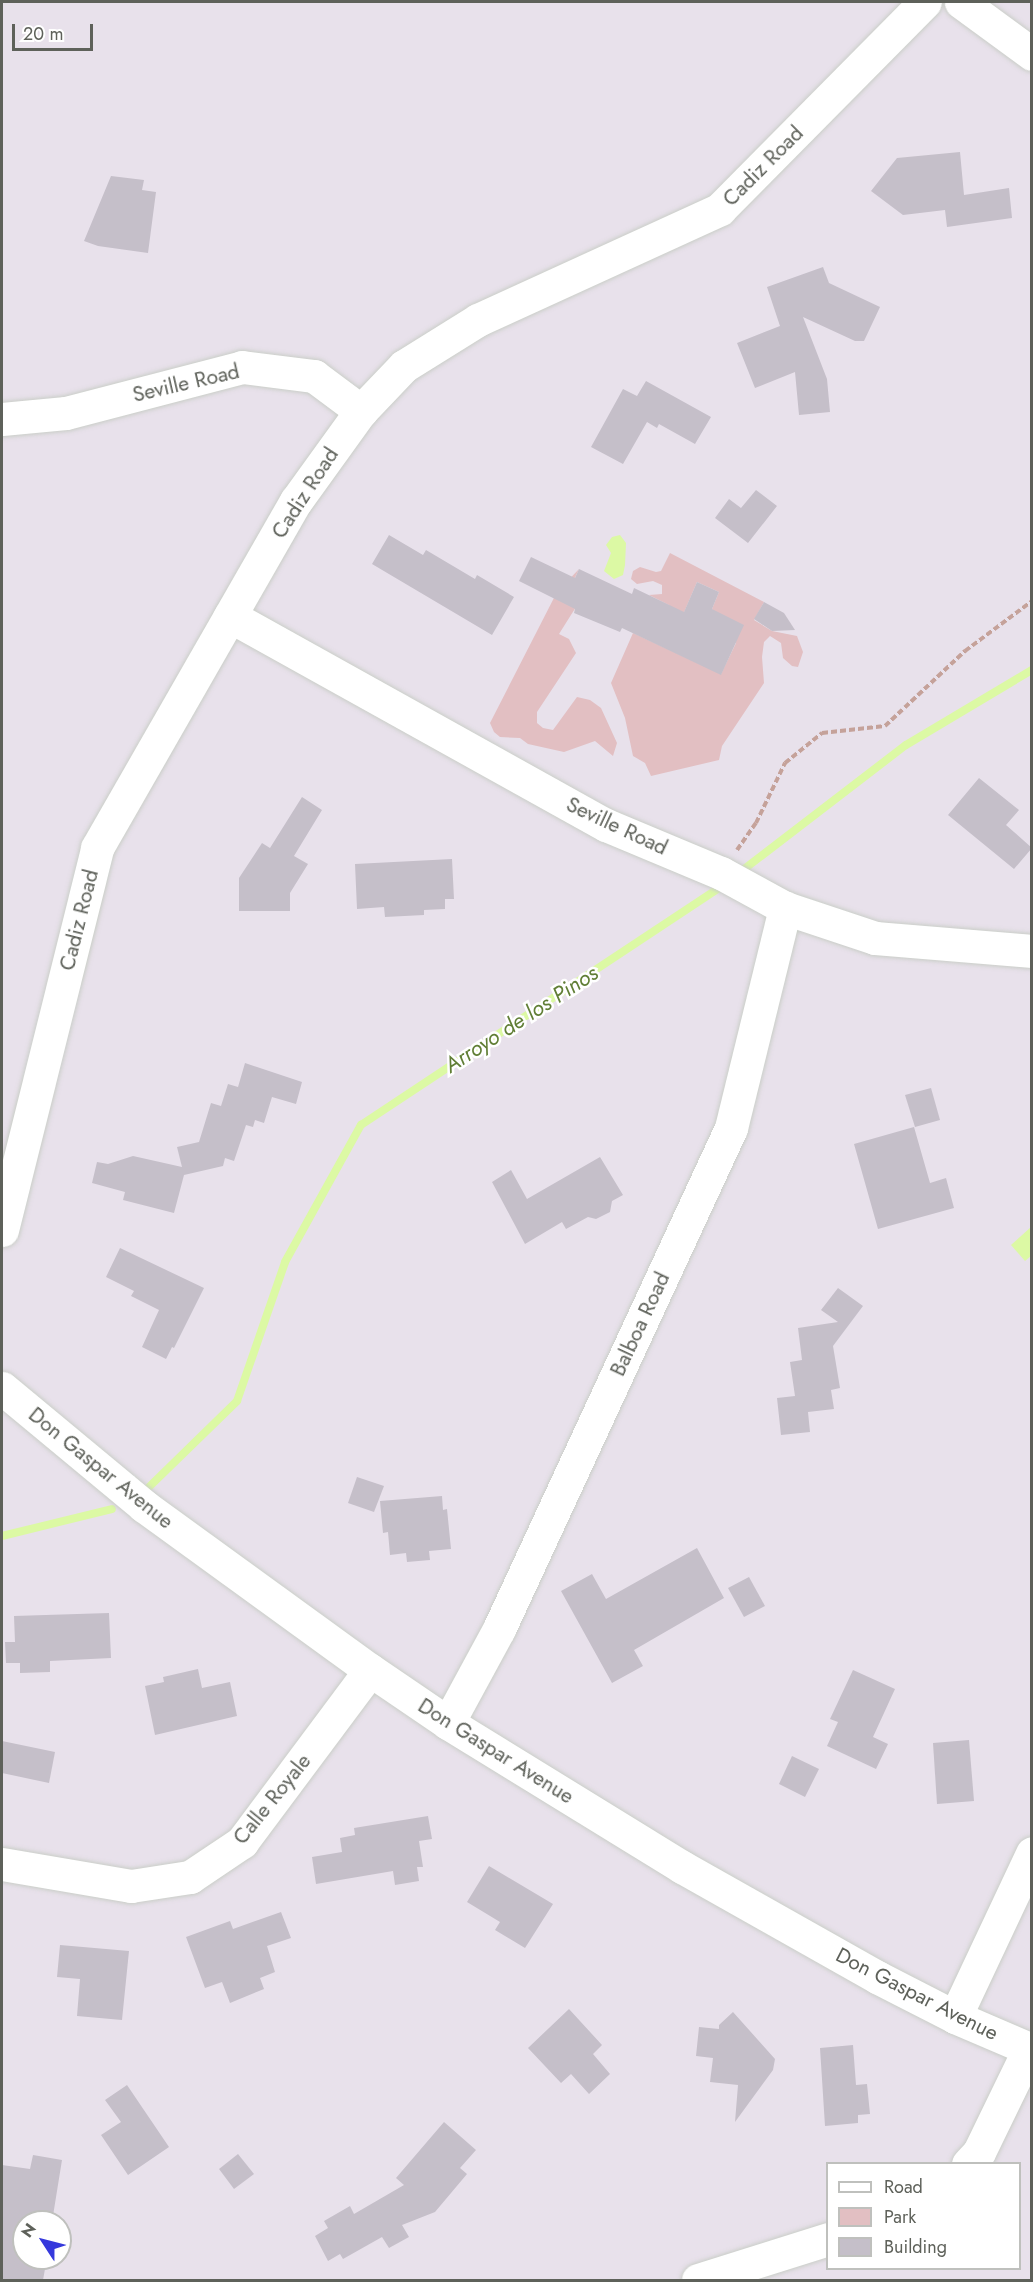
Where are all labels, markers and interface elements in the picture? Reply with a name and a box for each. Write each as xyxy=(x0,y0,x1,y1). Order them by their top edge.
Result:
scale bar xyxy=(15,12,96,50)
text: 20 m xyxy=(23,21,63,47)
street label: Cadiz Road xyxy=(718,121,808,211)
street label: Seville Road xyxy=(130,358,242,408)
street label: Cadiz Road xyxy=(266,443,344,543)
street label: Seville Road xyxy=(562,792,672,860)
street label: Cadiz Road xyxy=(54,867,104,973)
water label: Arroyo de los Pinos xyxy=(439,960,603,1078)
street label: Balboa Road xyxy=(605,1268,675,1380)
street label: Don Gaspar Avenue xyxy=(24,1402,178,1534)
street label: Don Gaspar Avenue xyxy=(413,1693,579,1809)
street label: Calle Royale xyxy=(228,1749,316,1849)
street label: Don Gaspar Avenue xyxy=(832,1942,1002,2046)
legend xyxy=(826,2162,1021,2270)
text: Road xyxy=(884,2174,923,2200)
text: Park xyxy=(884,2204,916,2230)
north arrow xyxy=(12,2210,72,2270)
text: N xyxy=(16,2218,42,2242)
text: Building xyxy=(884,2234,947,2260)

